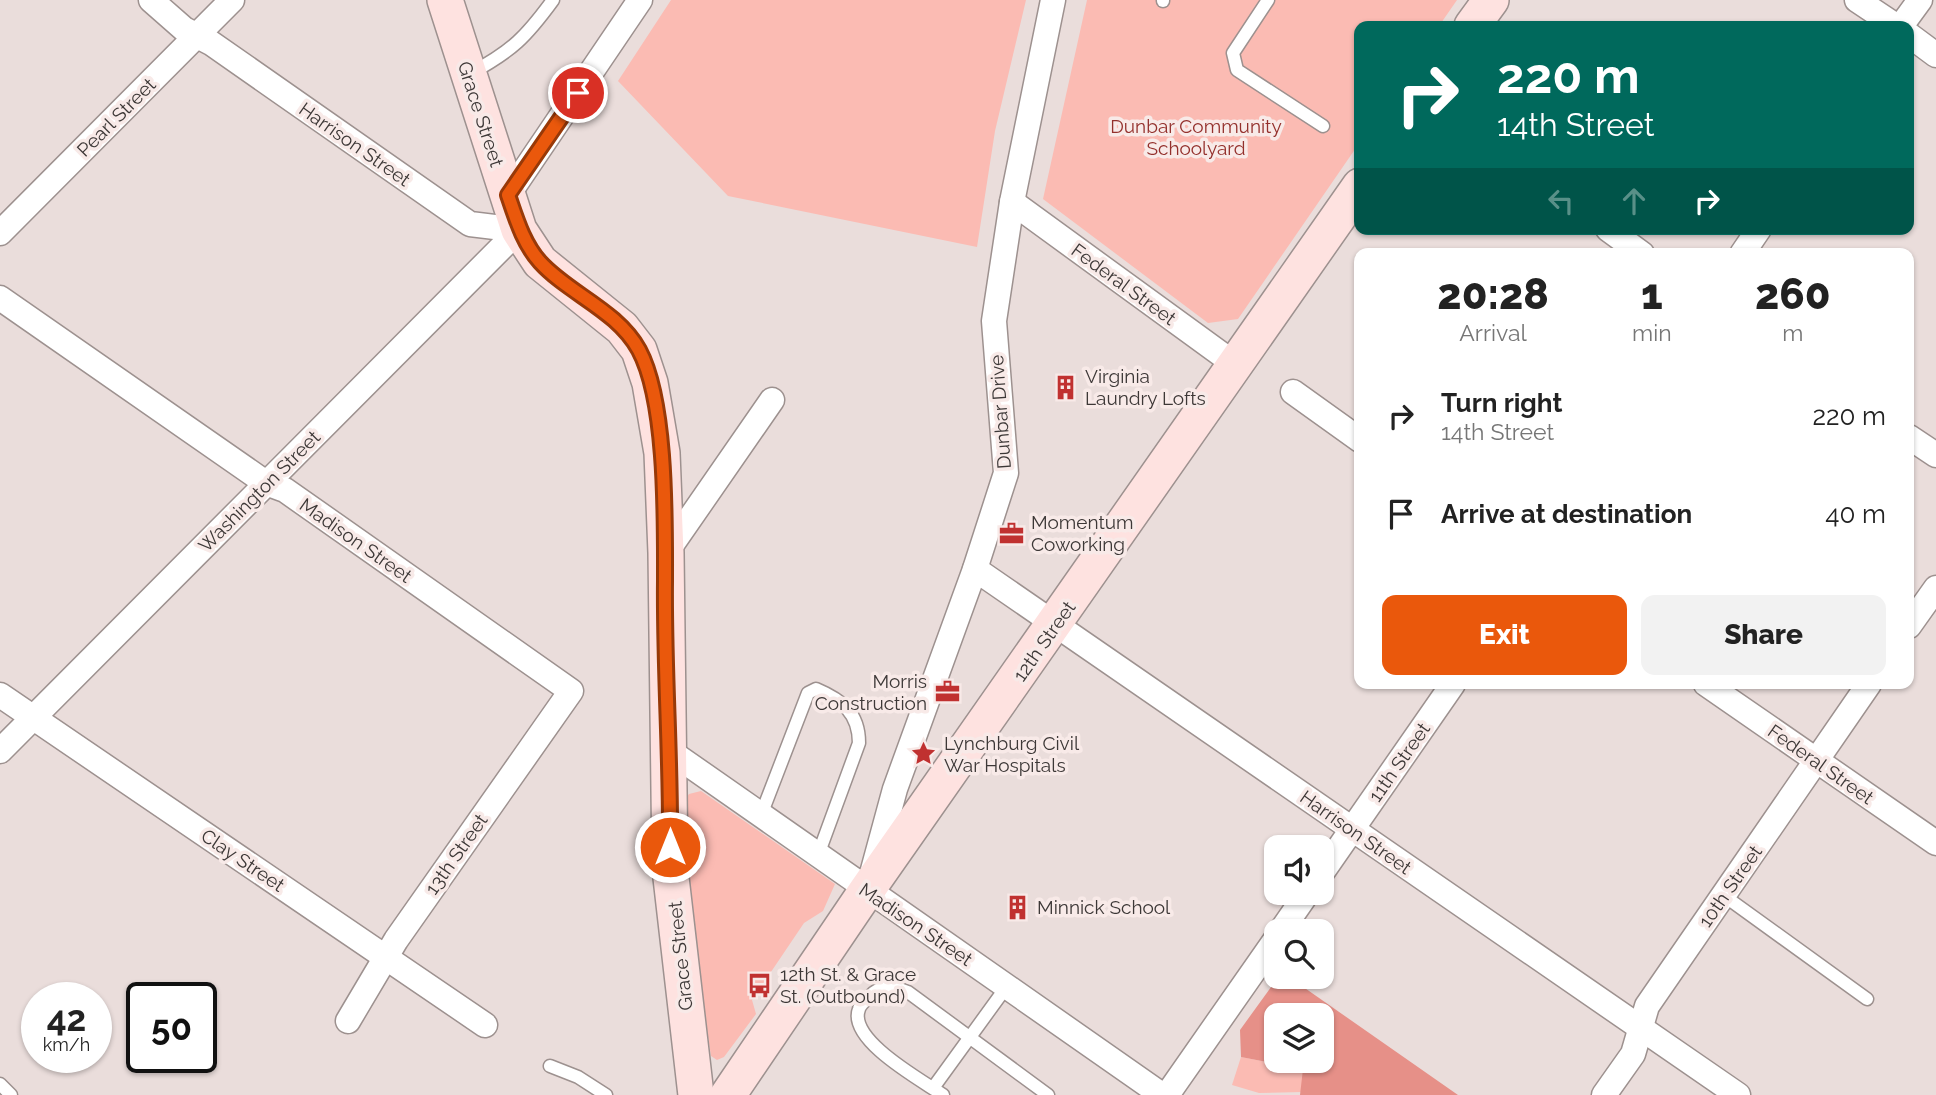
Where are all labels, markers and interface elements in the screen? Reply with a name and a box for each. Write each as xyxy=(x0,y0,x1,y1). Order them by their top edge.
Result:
text: 220 m xyxy=(1497,47,1640,104)
icon: right xyxy=(1382,49,1473,140)
street label: Grace Street xyxy=(454,58,509,170)
pin xyxy=(548,63,608,123)
street label: Pearl Street xyxy=(72,73,160,161)
icon: arrive xyxy=(559,74,597,112)
street label: Harrison Street xyxy=(295,97,415,191)
text: 14th Street xyxy=(1497,106,1654,143)
park label: Dunbar Community Schoolyard xyxy=(1110,115,1282,159)
icon: left xyxy=(1542,182,1580,220)
icon: ahead xyxy=(1615,182,1653,220)
icon: right xyxy=(1688,182,1726,220)
street label: Federal Street xyxy=(1067,239,1181,330)
text: 20:28 xyxy=(1437,270,1549,319)
text: 1 xyxy=(1641,270,1663,319)
text: 260 xyxy=(1755,270,1831,319)
text: Arrival xyxy=(1459,319,1527,346)
text: min xyxy=(1632,319,1672,346)
text: m xyxy=(1782,319,1803,346)
street label: Dunbar Drive xyxy=(985,354,1015,470)
place label: Virginia Laundry Lofts xyxy=(1085,365,1206,409)
building icon: Virginia Laundry Lofts xyxy=(1051,373,1079,401)
text: Turn right xyxy=(1441,388,1562,418)
icon: right xyxy=(1382,397,1420,435)
text: 220 m xyxy=(1812,401,1886,431)
text: 14th Street xyxy=(1441,418,1554,445)
street label: Washington Street xyxy=(194,425,325,556)
street label: Madison Street xyxy=(296,493,417,587)
icon: arrive xyxy=(1382,495,1420,533)
text: Arrive at destination xyxy=(1441,499,1692,529)
text: 40 m xyxy=(1825,499,1886,529)
place label: Momentum Coworking xyxy=(1031,511,1134,555)
office icon: Momentum Coworking xyxy=(997,519,1025,547)
button: Exit xyxy=(1382,595,1627,675)
button: Share xyxy=(1641,595,1886,675)
street label: 12th Street xyxy=(1008,596,1080,685)
place label: Morris Construction xyxy=(815,670,927,714)
office icon: Morris Construction xyxy=(933,678,961,706)
street label: 11th Street xyxy=(1364,718,1435,806)
street label: Federal Street xyxy=(1764,719,1879,809)
place label: Lynchburg Civil War Hospitals xyxy=(944,732,1080,776)
place icon: Lynchburg Civil War Hospitals xyxy=(910,740,938,768)
street label: Harrison Street xyxy=(1296,785,1416,879)
street label: 13th Street xyxy=(420,809,492,899)
position arrow xyxy=(633,810,707,884)
street label: Clay Street xyxy=(197,824,289,896)
map controls xyxy=(1264,835,1334,1073)
button: sound xyxy=(1264,835,1334,905)
street label: 10th Street xyxy=(1694,840,1767,931)
street label: Madison Street xyxy=(855,878,977,970)
building icon: Minnick School xyxy=(1003,893,1031,921)
place label: Minnick School xyxy=(1037,896,1171,918)
street label: Grace Street xyxy=(663,900,697,1012)
button: search xyxy=(1264,919,1334,989)
place label: 12th St. & Grace St. (Outbound) xyxy=(780,963,916,1007)
bus stop icon: 12th St. & Grace St. (Outbound) xyxy=(746,971,774,999)
speed limit sign: 50 xyxy=(126,982,217,1073)
text: 42 xyxy=(47,998,86,1039)
button: layers xyxy=(1264,1003,1334,1073)
text: km/h xyxy=(43,1034,90,1055)

